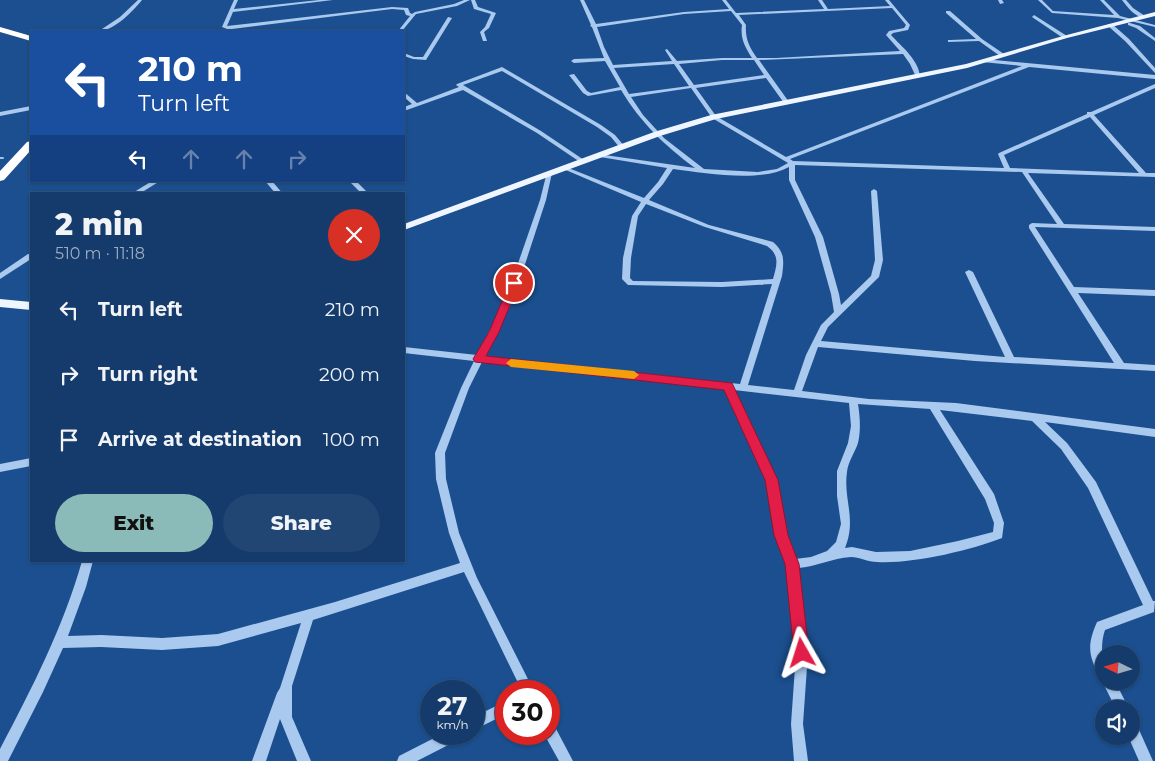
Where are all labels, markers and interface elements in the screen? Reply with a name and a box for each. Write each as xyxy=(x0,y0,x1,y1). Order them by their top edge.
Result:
text: 210 m xyxy=(138,47,243,90)
icon: left xyxy=(55,50,120,115)
text: Turn left xyxy=(138,90,230,117)
icon: left xyxy=(124,145,152,173)
icon: ahead xyxy=(177,145,205,173)
icon: ahead xyxy=(230,145,258,173)
icon: right xyxy=(283,145,311,173)
text: 2 min xyxy=(55,206,143,243)
button: close xyxy=(328,209,380,261)
text: 510 m · 11:18 xyxy=(55,244,145,263)
pin xyxy=(493,262,535,304)
icon: arrive xyxy=(500,269,528,297)
icon: left xyxy=(55,296,83,324)
text: Turn left xyxy=(98,298,183,321)
text: 210 m xyxy=(325,298,380,321)
icon: right xyxy=(55,361,83,389)
text: Turn right xyxy=(98,363,198,386)
text: 200 m xyxy=(319,363,380,386)
icon: arrive xyxy=(55,426,83,454)
text: Arrive at destination xyxy=(98,428,302,451)
text: 100 m xyxy=(323,428,380,451)
button: Exit xyxy=(55,494,213,552)
button: Share xyxy=(223,494,380,552)
position arrow xyxy=(775,626,827,678)
north arrow xyxy=(1095,645,1140,690)
map controls xyxy=(1095,645,1140,745)
speed limit sign: 30 xyxy=(495,680,560,745)
text: 27 xyxy=(437,691,468,721)
button: sound xyxy=(1095,700,1140,745)
text: km/h xyxy=(436,717,469,732)

